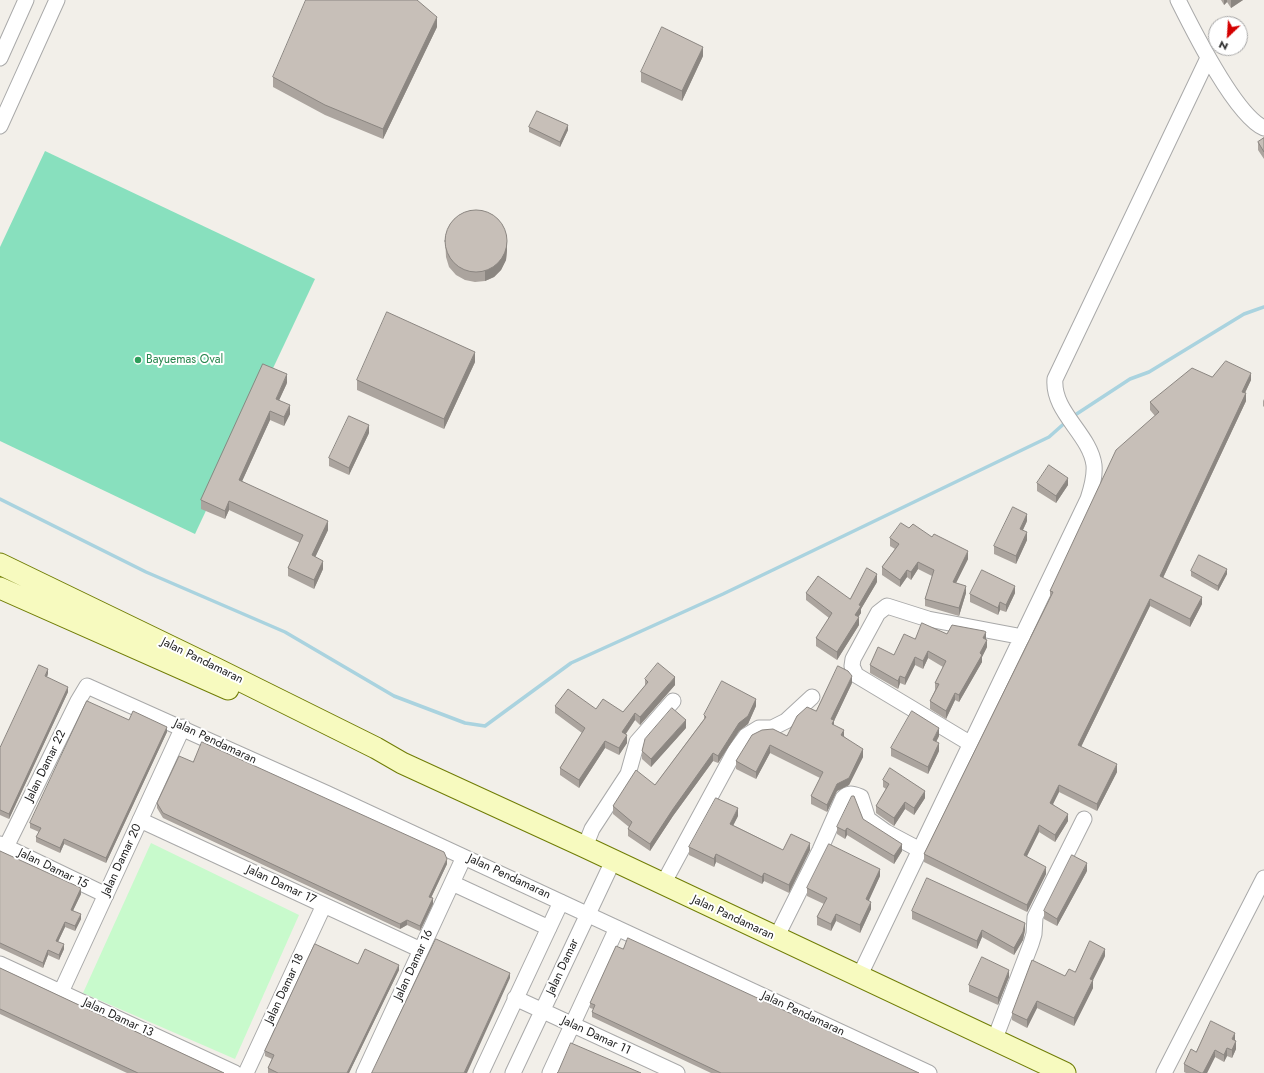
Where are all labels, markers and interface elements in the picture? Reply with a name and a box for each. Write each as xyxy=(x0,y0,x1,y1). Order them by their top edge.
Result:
north arrow xyxy=(1208,16,1248,56)
text: N xyxy=(1216,37,1231,55)
place label: Bayuemas Oval xyxy=(146,353,223,367)
marker: Bayuemas Oval xyxy=(133,355,143,365)
street label: Jalan Pandamaran xyxy=(159,635,245,687)
street label: Jalan Pendamaran xyxy=(171,717,259,767)
street label: Jalan Damar 22 xyxy=(23,728,69,804)
street label: Jalan Damar 20 xyxy=(99,822,145,898)
street label: Jalan Damar 15 xyxy=(16,846,90,892)
street label: Jalan Pendamaran xyxy=(465,852,553,902)
street label: Jalan Damar 17 xyxy=(244,863,318,907)
street label: Jalan Pandamaran xyxy=(689,893,777,943)
street label: Jalan Damar 16 xyxy=(391,927,437,1003)
street label: Jalan Damar xyxy=(544,937,582,997)
street label: Jalan Damar 18 xyxy=(262,952,308,1026)
street label: Jalan Pendamaran xyxy=(759,989,847,1039)
street label: Jalan Damar 13 xyxy=(81,995,155,1041)
street label: Jalan Damar 11 xyxy=(559,1014,633,1058)

